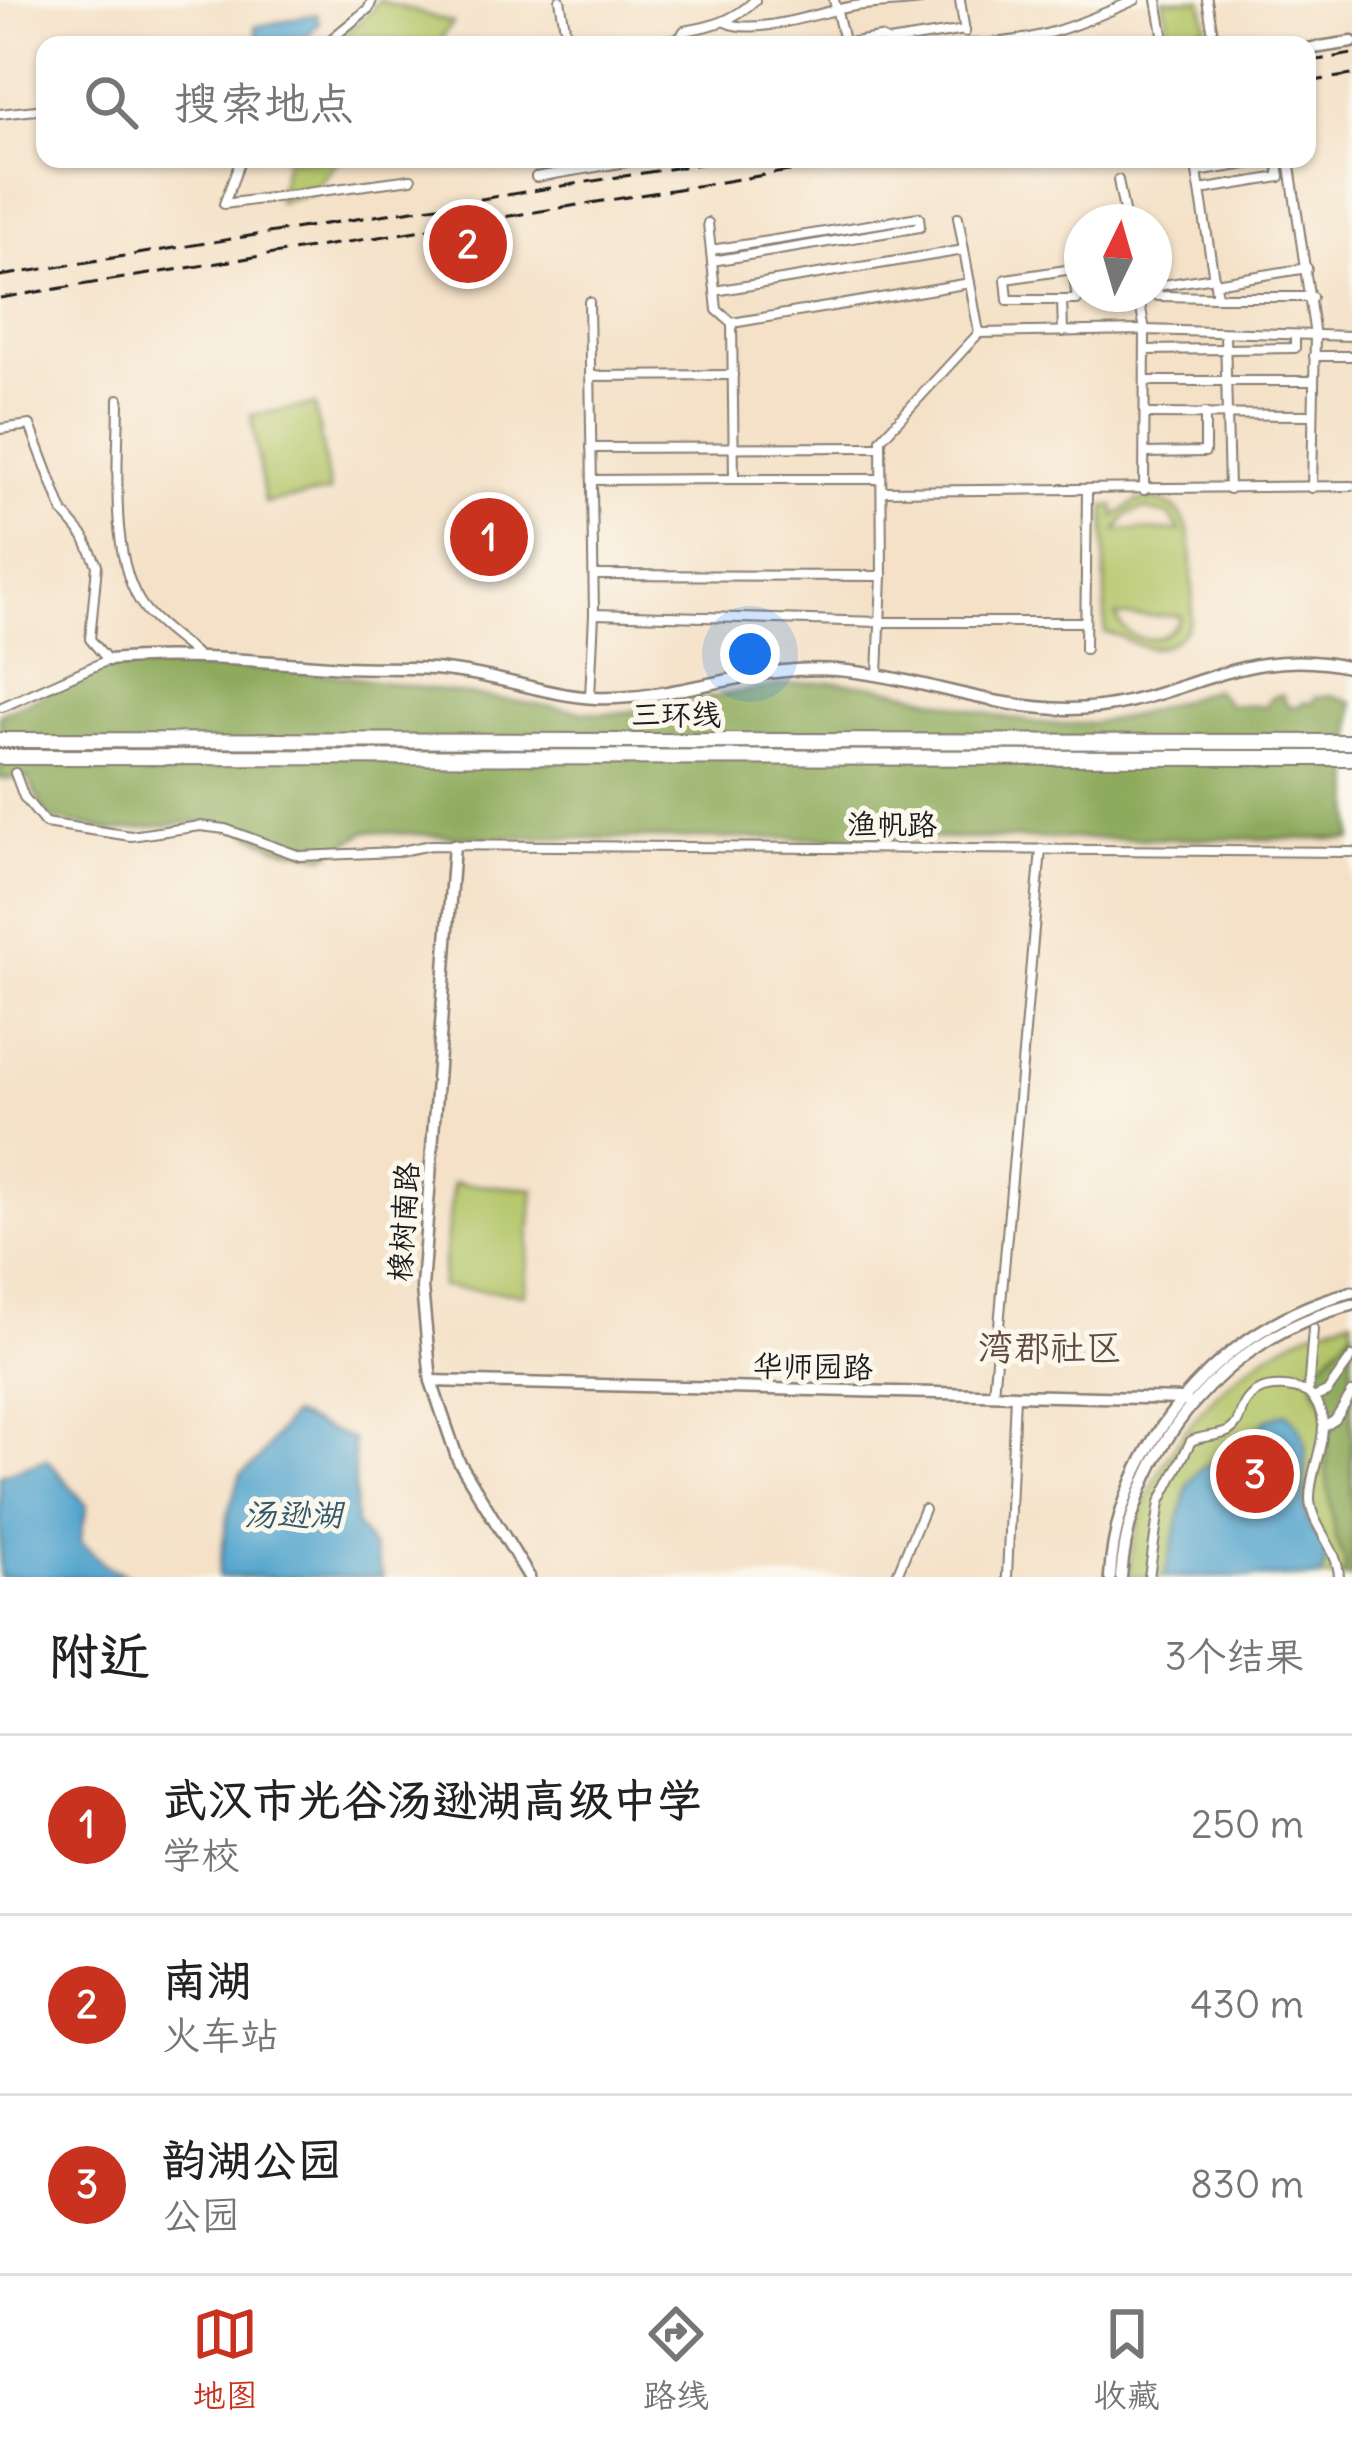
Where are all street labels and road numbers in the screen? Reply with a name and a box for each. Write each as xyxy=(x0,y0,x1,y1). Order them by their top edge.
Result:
street label: 三环线 xyxy=(631,695,721,733)
street label: 渔帆路 xyxy=(847,805,937,843)
street label: 橡树南路 xyxy=(380,1161,426,1283)
street label: 华师园路 xyxy=(753,1346,873,1386)

